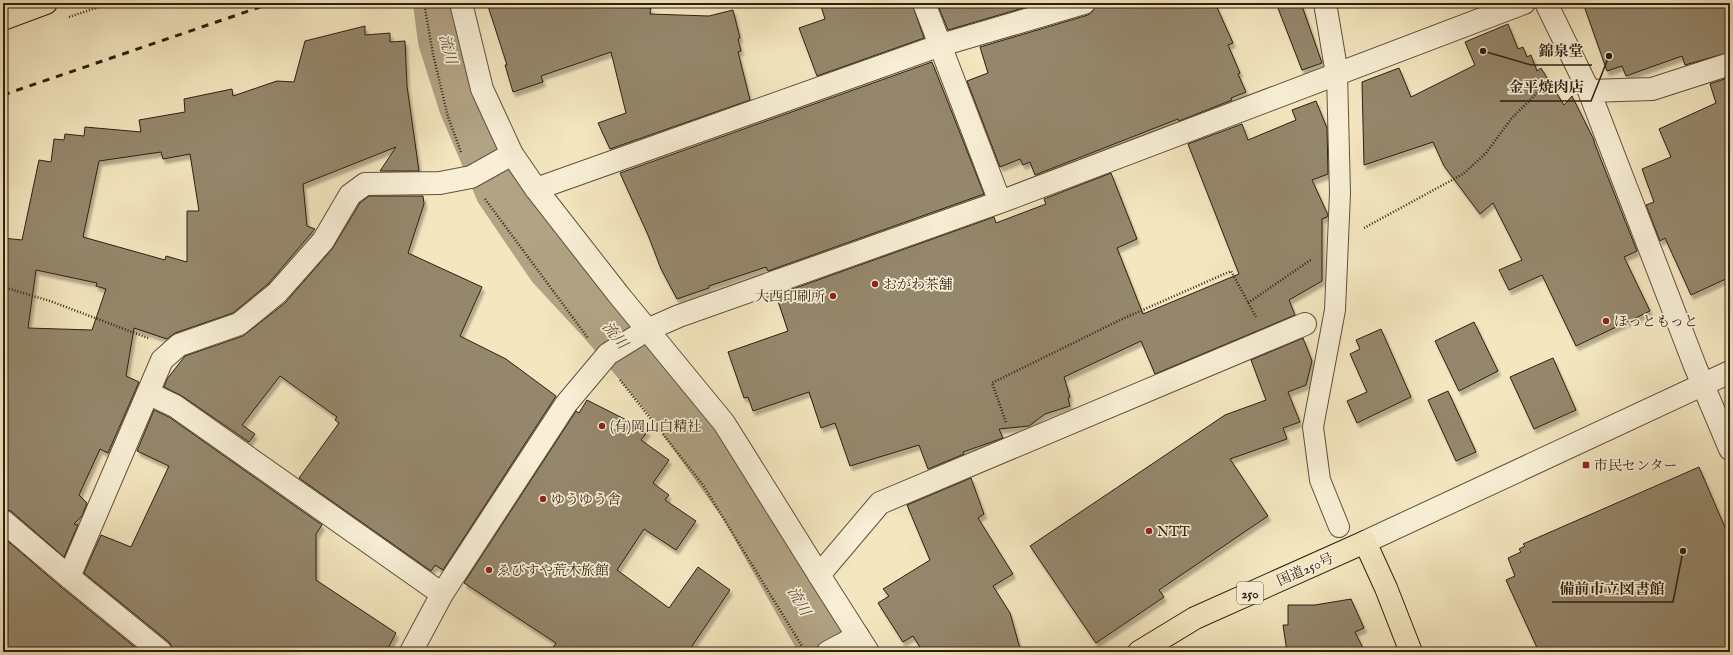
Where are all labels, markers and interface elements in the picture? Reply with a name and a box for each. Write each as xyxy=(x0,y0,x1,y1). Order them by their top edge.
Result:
water label: 流川 xyxy=(434,32,461,68)
callout: 錦泉堂 xyxy=(1531,38,1592,65)
text: 錦泉堂 xyxy=(1538,42,1584,61)
callout: 金平焼肉店 xyxy=(1500,74,1591,101)
text: 金平焼肉店 xyxy=(1508,78,1584,97)
place label: おがわ茶舗 xyxy=(883,276,953,294)
marker: おがわ茶舗 xyxy=(870,279,880,289)
place label: 大西印刷所 xyxy=(755,288,825,306)
marker: 大西印刷所 xyxy=(828,291,838,301)
place label: ほっともっと xyxy=(1614,313,1698,331)
marker: ほっともっと xyxy=(1601,316,1611,326)
water label: 流川 xyxy=(598,318,633,354)
place label: (有)岡山白精社 xyxy=(610,418,701,436)
marker: (有)岡山白精社 xyxy=(597,421,607,431)
place label: 市民センター xyxy=(1594,457,1677,475)
marker: 市民センター xyxy=(1581,460,1591,470)
place label: ゆうゆう舎 xyxy=(551,491,621,509)
marker: ゆうゆう舎 xyxy=(538,494,548,504)
place label: NTT xyxy=(1157,523,1191,541)
marker: NTT xyxy=(1144,526,1154,536)
street label: 国道250号 xyxy=(1274,549,1337,590)
place label: ゑびすや荒木旅館 xyxy=(497,562,609,580)
marker: ゑびすや荒木旅館 xyxy=(484,565,494,575)
callout: 備前市立図書館 xyxy=(1552,575,1673,602)
text: 備前市立図書館 xyxy=(1559,580,1665,599)
road number: 250 xyxy=(1237,582,1263,604)
water label: 流川 xyxy=(783,584,815,621)

